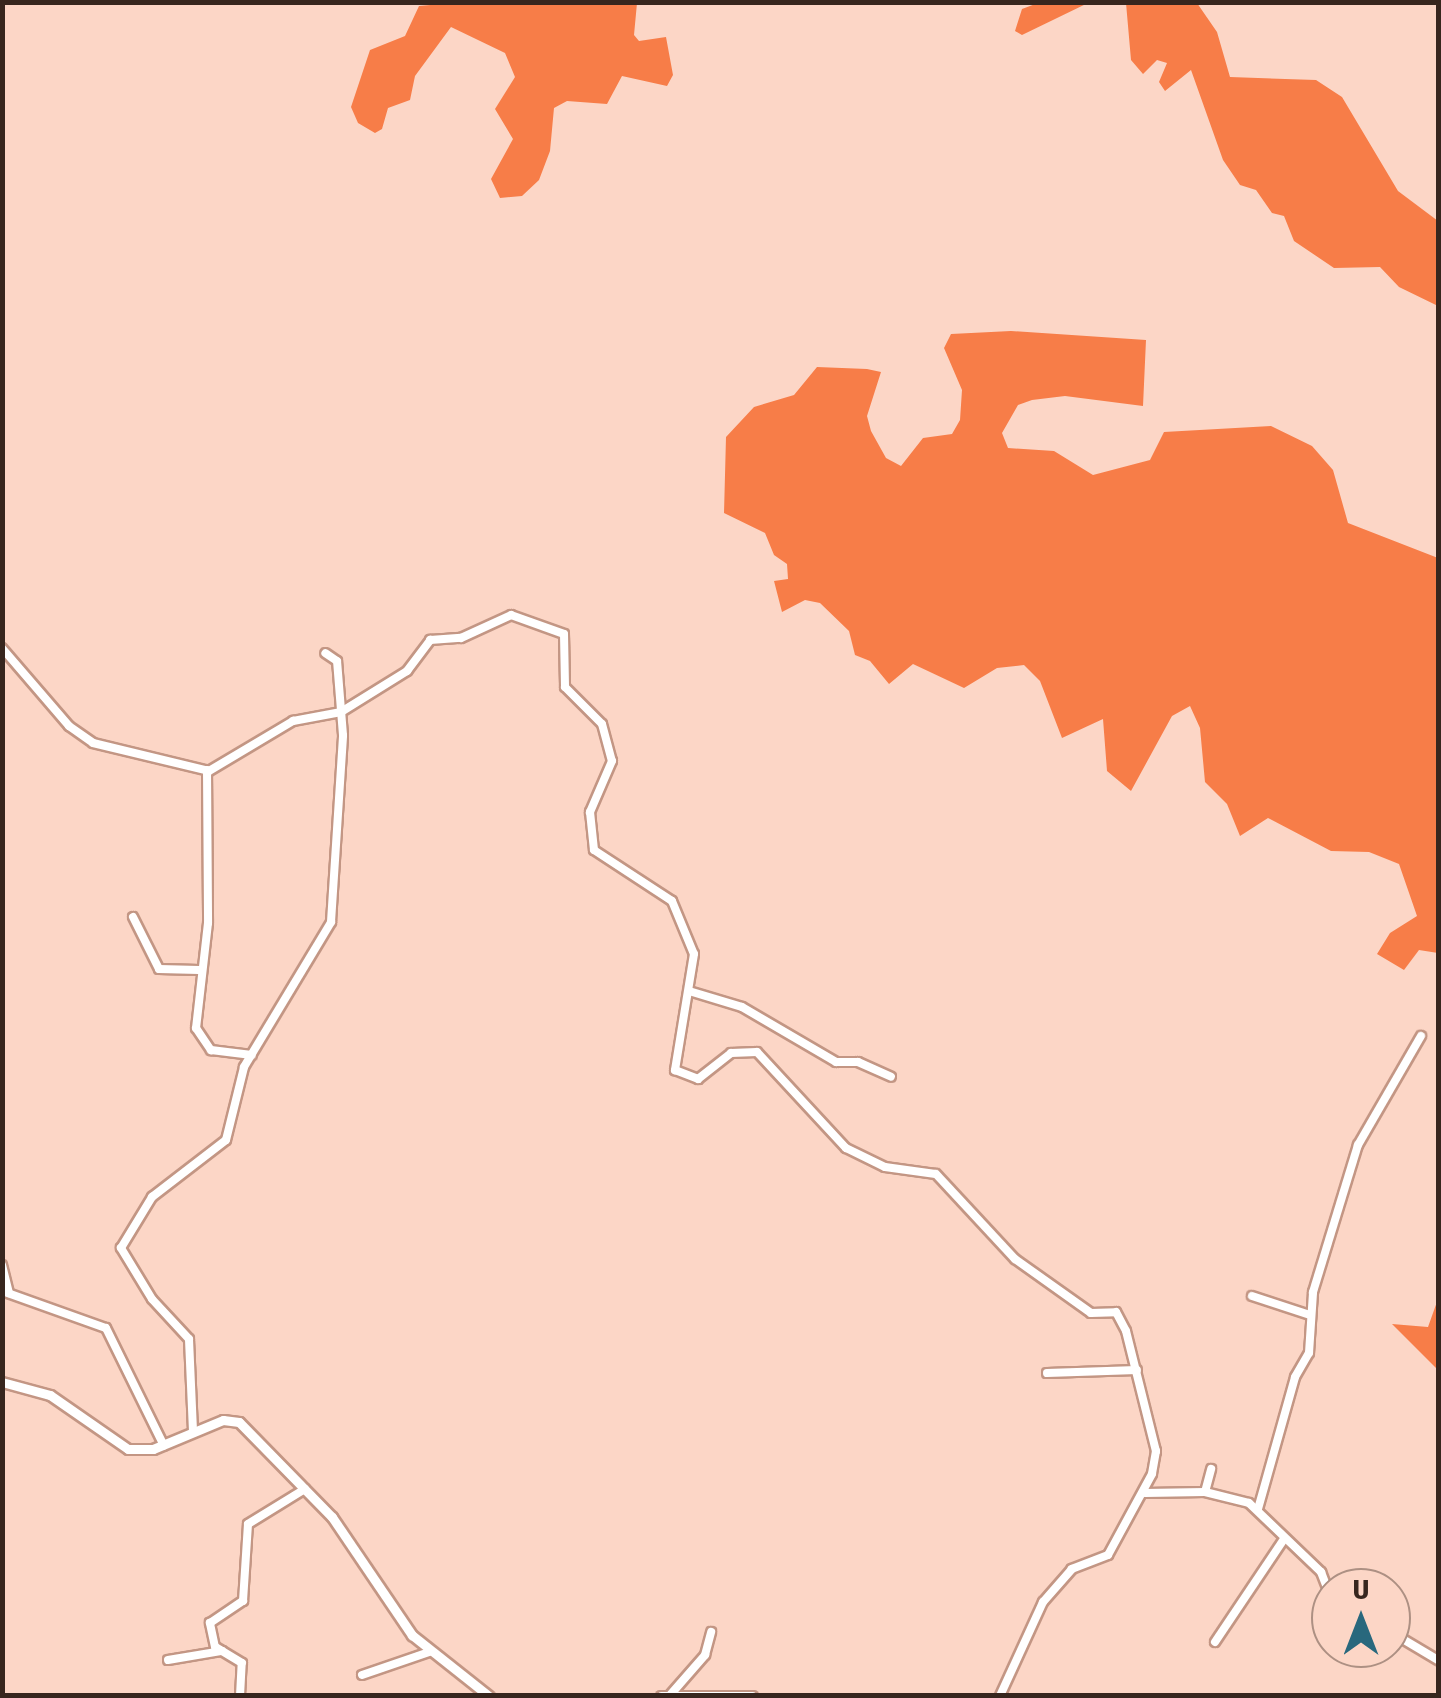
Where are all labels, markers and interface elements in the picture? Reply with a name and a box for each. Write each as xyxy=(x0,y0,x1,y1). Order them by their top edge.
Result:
north arrow xyxy=(1311,1568,1411,1668)
text: U xyxy=(1353,1573,1369,1606)

